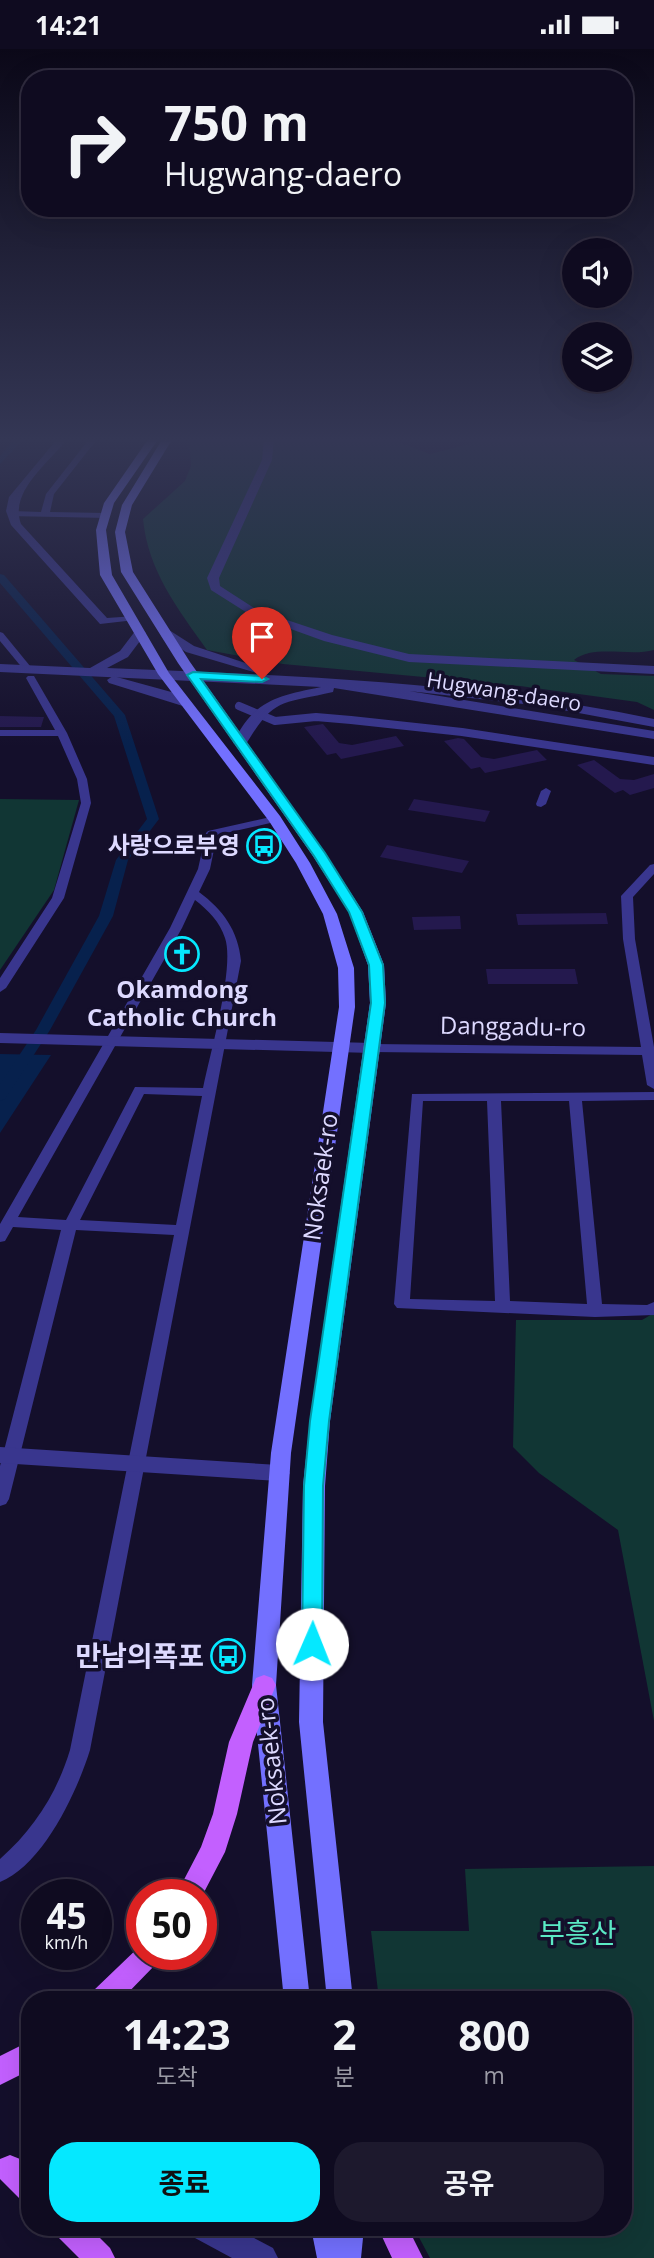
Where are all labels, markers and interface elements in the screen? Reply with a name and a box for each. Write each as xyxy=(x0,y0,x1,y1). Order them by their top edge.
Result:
text: 14:21 xyxy=(35,7,102,43)
text: 750 m xyxy=(164,89,309,155)
icon: right xyxy=(49,98,140,189)
text: Hugwang-daero xyxy=(164,152,402,195)
map controls xyxy=(562,238,632,392)
button: sound xyxy=(562,238,632,308)
button: layers xyxy=(562,322,632,392)
pin xyxy=(232,607,292,679)
icon: arrive xyxy=(243,618,281,656)
street label: Hugwang-daero xyxy=(425,665,584,717)
bus stop icon: 사랑으로부영 xyxy=(245,827,283,865)
place label: 사랑으로부영 xyxy=(108,828,240,861)
church icon: Okamdong Catholic Church xyxy=(163,935,201,973)
place label: Okamdong Catholic Church xyxy=(87,972,277,1033)
street label: Danggadu-ro xyxy=(440,1008,586,1043)
street label: Noksaek-ro xyxy=(294,1111,345,1242)
position arrow xyxy=(275,1607,349,1681)
place label: 만남의폭포 xyxy=(75,1636,204,1674)
bus stop icon: 만남의폭포 xyxy=(209,1637,247,1675)
street label: Noksaek-ro xyxy=(247,1696,294,1827)
speed limit sign: 50 xyxy=(126,1879,217,1970)
text: 45 xyxy=(46,1892,87,1939)
park label: 부흥산 xyxy=(539,1913,617,1951)
text: km/h xyxy=(45,1930,88,1954)
text: 14:23 xyxy=(123,2005,231,2062)
text: 2 xyxy=(332,2005,357,2062)
text: 800 xyxy=(458,2006,530,2063)
text: m xyxy=(484,2059,505,2091)
text: 도착 xyxy=(156,2060,198,2092)
text: 분 xyxy=(334,2060,355,2092)
button: 종료 xyxy=(49,2142,320,2222)
button: 공유 xyxy=(334,2142,604,2222)

